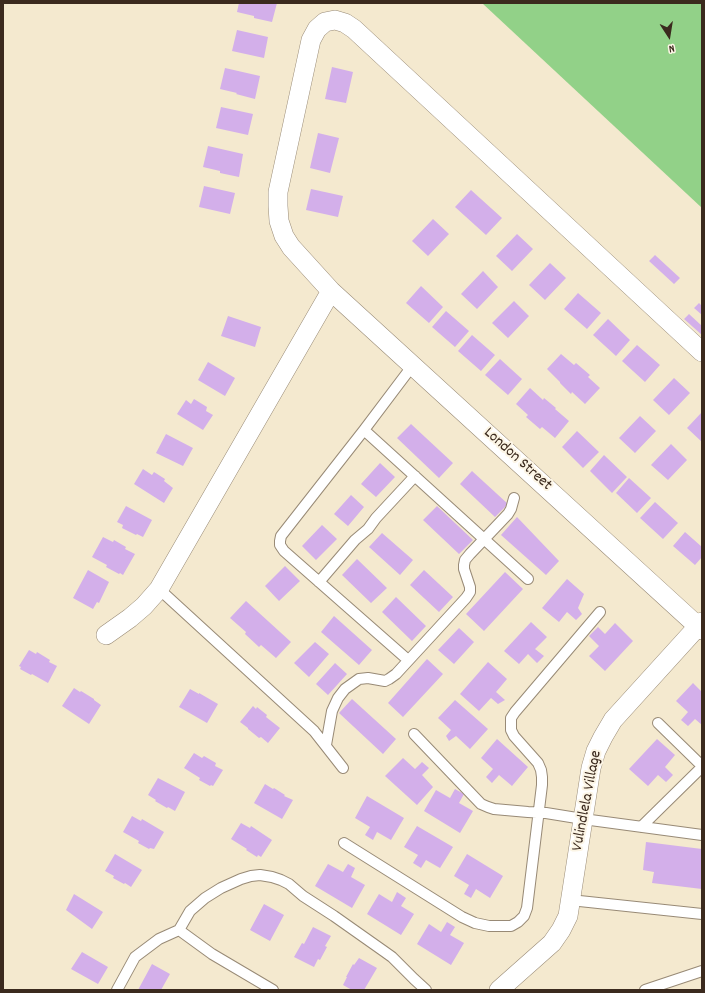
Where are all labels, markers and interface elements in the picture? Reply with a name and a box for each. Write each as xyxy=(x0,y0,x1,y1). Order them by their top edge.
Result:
north arrow xyxy=(649,16,689,56)
text: N xyxy=(667,39,676,56)
street label: London Street xyxy=(479,424,555,496)
street label: Vulindlela Village xyxy=(569,749,607,853)

